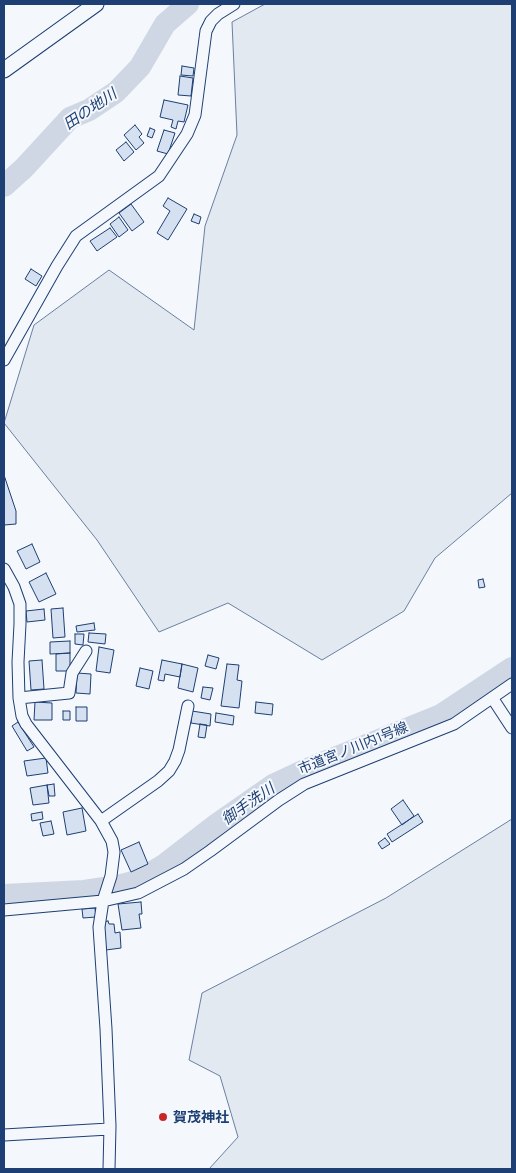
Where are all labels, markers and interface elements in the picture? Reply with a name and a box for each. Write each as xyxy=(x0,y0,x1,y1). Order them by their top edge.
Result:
water label: 田の地川 xyxy=(60,85,120,133)
street label: 市道宮ノ川内1号線 xyxy=(296,718,410,778)
water label: 御手洗川 xyxy=(218,779,278,829)
place label: 賀茂神社 xyxy=(173,1109,229,1125)
marker: 賀茂神社 xyxy=(157,1111,169,1123)

